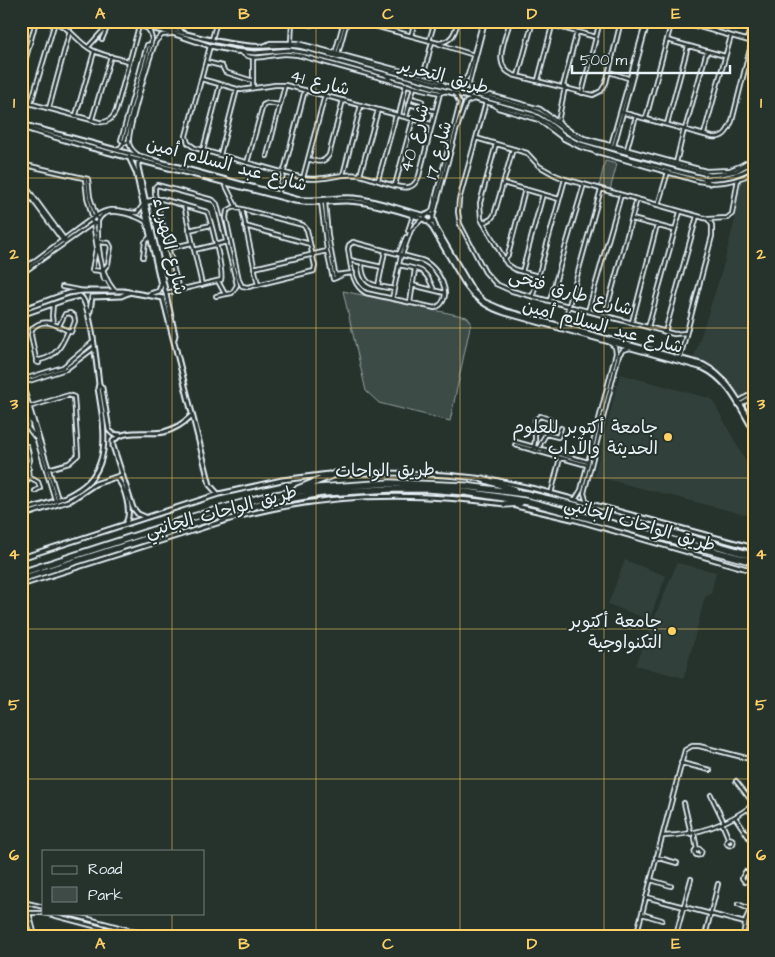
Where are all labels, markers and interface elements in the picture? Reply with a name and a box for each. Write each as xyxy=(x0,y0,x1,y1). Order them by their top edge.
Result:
text: A xyxy=(95,3,106,25)
text: B xyxy=(238,3,250,25)
text: C xyxy=(382,3,394,25)
text: D xyxy=(527,3,538,25)
text: E xyxy=(671,3,681,25)
scale bar xyxy=(572,42,730,74)
text: 500 m xyxy=(580,50,628,71)
street label: طريق التحرير xyxy=(394,52,491,100)
street label: شارع 41 xyxy=(287,63,352,102)
text: 1 xyxy=(13,92,16,114)
text: 1 xyxy=(760,92,763,114)
street label: شارع 40 xyxy=(393,101,436,175)
street label: شارع 17 xyxy=(419,118,458,182)
street label: شارع عبد السلام أمين xyxy=(144,131,310,199)
street label: شارع الكهرباء xyxy=(146,195,193,297)
text: 2 xyxy=(8,243,19,265)
text: 2 xyxy=(755,243,766,265)
street label: شارع طارق فتحى xyxy=(506,263,636,322)
street label: شارع عبد السلام أمين xyxy=(520,293,686,361)
text: 3 xyxy=(9,393,19,415)
text: 3 xyxy=(756,393,766,415)
place label: جامعة أكتوبر للعلوم الحديثة والآداب xyxy=(512,415,658,461)
marker: جامعة أكتوبر للعلوم الحديثة والآداب xyxy=(662,431,674,443)
street label: طريق الواحات xyxy=(335,457,435,484)
street label: طريق الواحات الجانبي xyxy=(142,479,301,547)
street label: طريق الواحات الجانبي xyxy=(560,491,718,561)
text: 4 xyxy=(9,543,20,565)
text: 4 xyxy=(756,543,767,565)
place label: جامعة أكتوبر التكنواوجية xyxy=(568,609,662,655)
marker: جامعة أكتوبر التكنواوجية xyxy=(666,625,678,637)
text: 5 xyxy=(8,694,20,716)
text: 5 xyxy=(755,694,767,716)
text: 6 xyxy=(9,844,19,866)
text: 6 xyxy=(756,844,766,866)
legend xyxy=(42,850,205,914)
text: Road xyxy=(88,859,123,880)
text: Park xyxy=(88,885,123,906)
text: A xyxy=(95,933,106,955)
text: B xyxy=(238,933,250,955)
text: C xyxy=(382,933,394,955)
text: D xyxy=(527,933,538,955)
text: E xyxy=(671,933,681,955)

